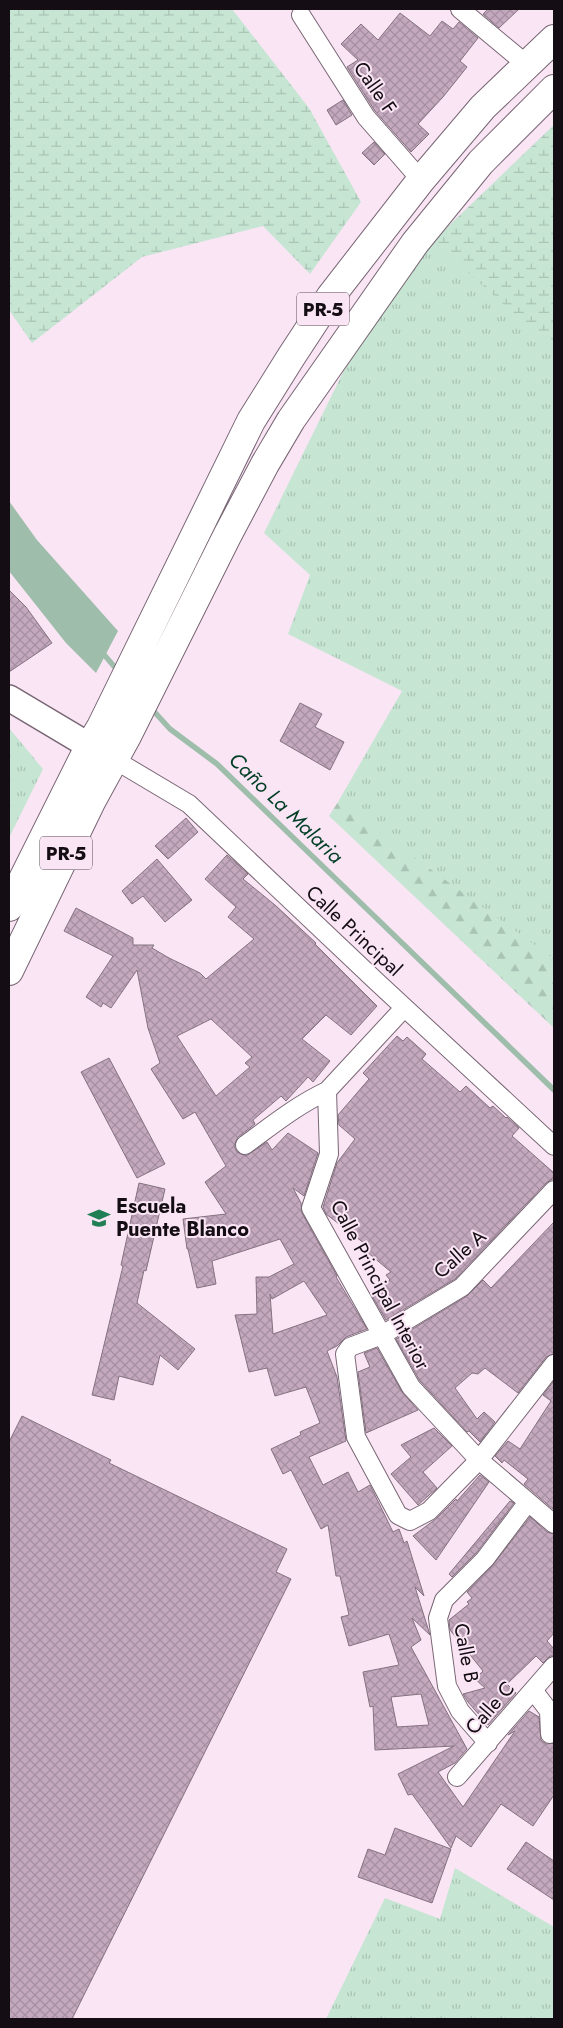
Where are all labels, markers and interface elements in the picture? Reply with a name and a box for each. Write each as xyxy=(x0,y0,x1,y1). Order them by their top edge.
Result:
street label: Calle F xyxy=(346,56,404,120)
road number: PR-5 xyxy=(297,292,349,326)
water label: Caño La Malaria xyxy=(222,745,350,871)
road number: PR-5 xyxy=(40,836,92,870)
street label: Calle Principal xyxy=(299,879,409,983)
place label: Escuela Puente Blanco xyxy=(116,1192,249,1244)
street label: Calle Principal Interior xyxy=(323,1195,437,1375)
school or university icon: Escuela Puente Blanco xyxy=(86,1205,112,1231)
street label: Calle A xyxy=(427,1222,493,1286)
street label: Calle B xyxy=(446,1621,486,1685)
street label: Calle C xyxy=(459,1675,521,1741)

